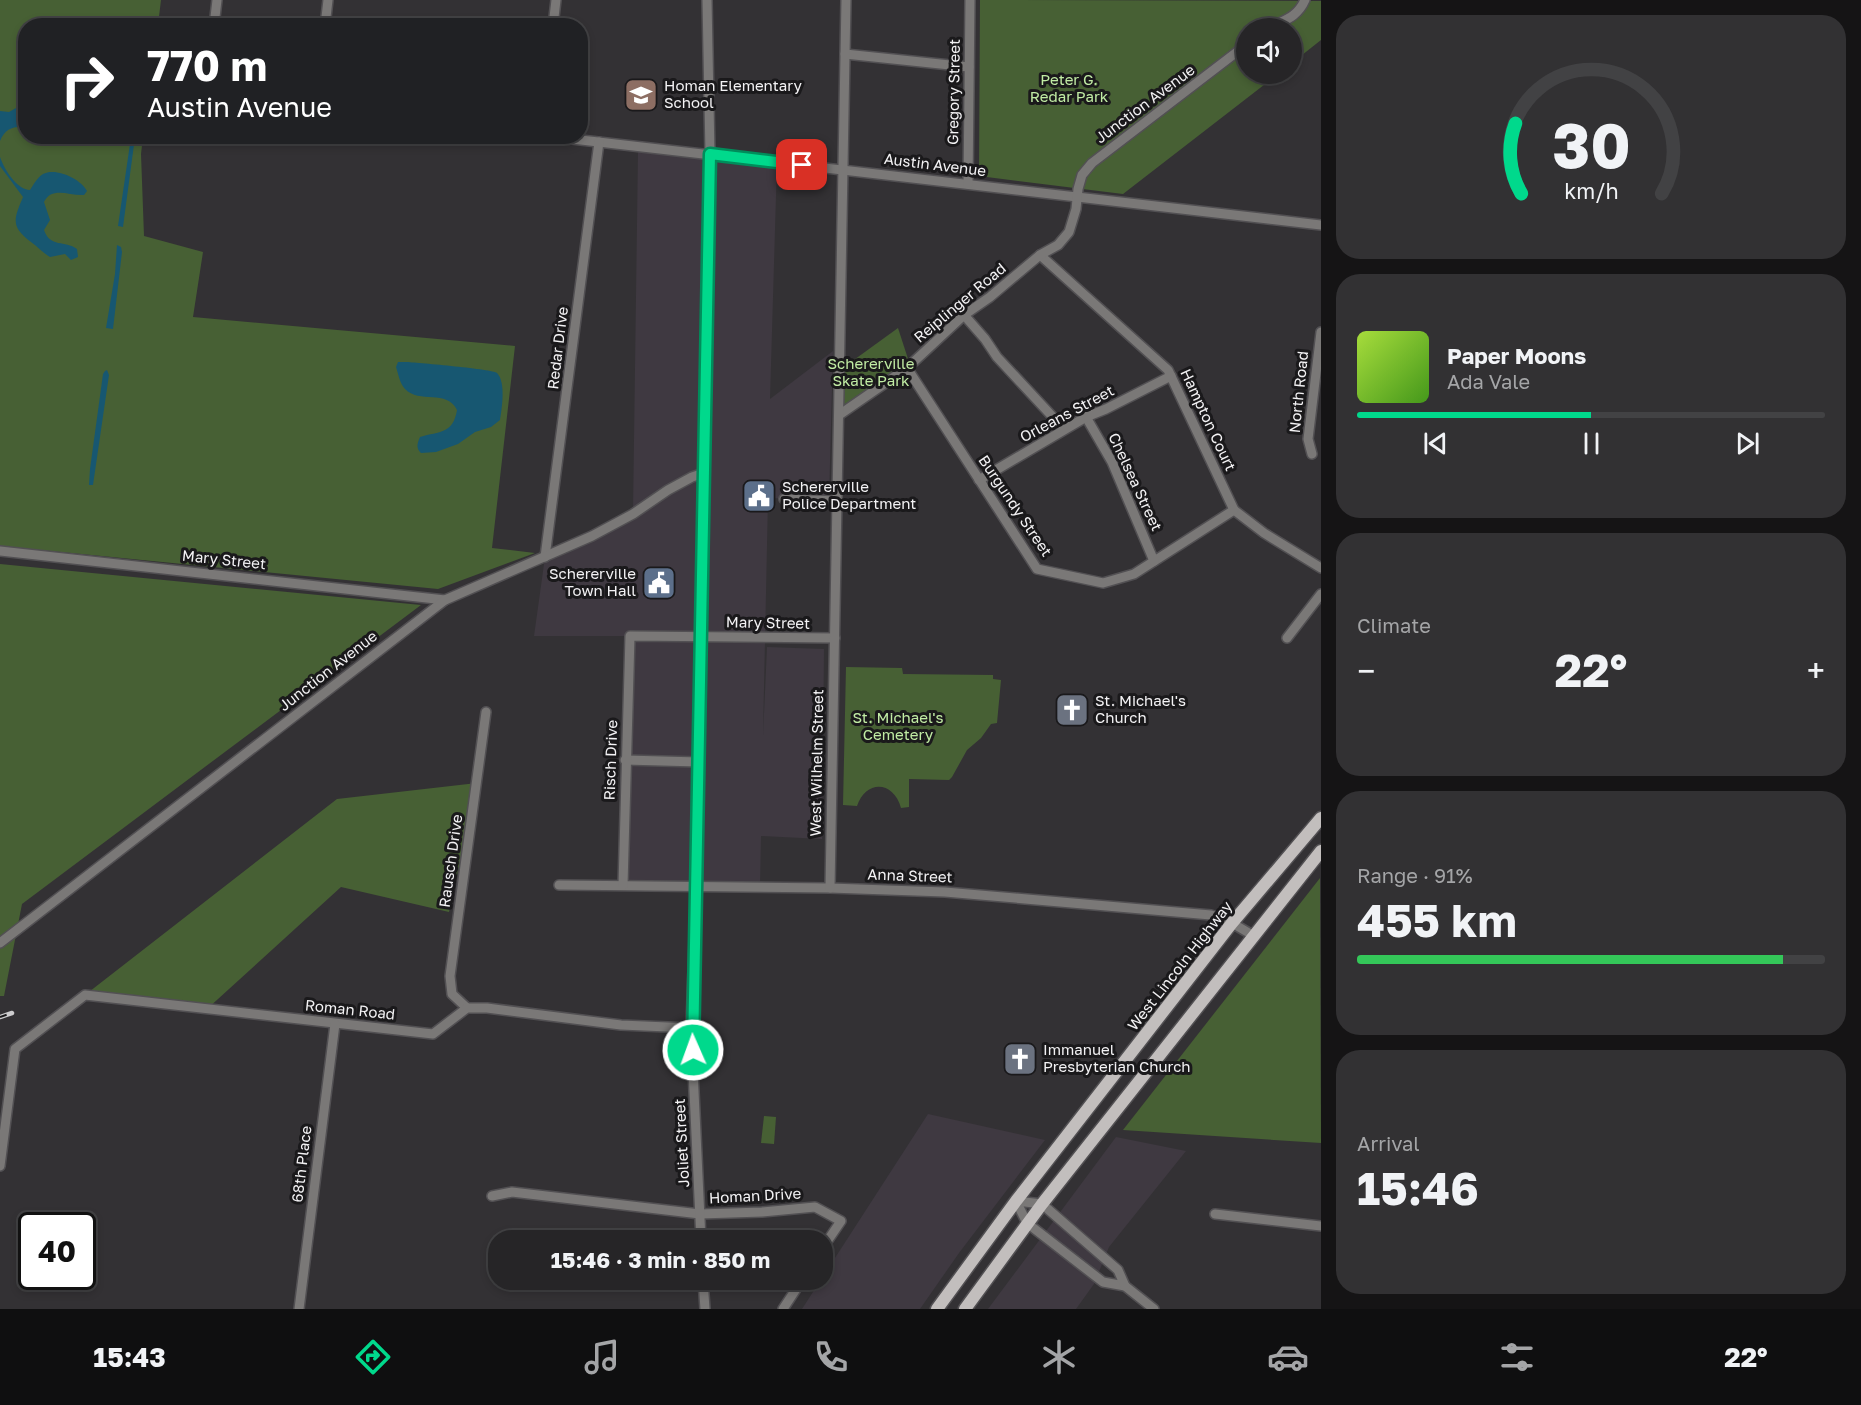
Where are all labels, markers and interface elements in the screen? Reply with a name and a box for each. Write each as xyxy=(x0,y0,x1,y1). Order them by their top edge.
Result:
map controls xyxy=(1236,18,1302,84)
button: sound xyxy=(1236,18,1302,84)
street label: Gregory Street xyxy=(943,39,963,145)
text: 770 m xyxy=(147,40,267,90)
icon: right xyxy=(48,42,126,120)
street label: Junction Avenue xyxy=(1091,60,1198,146)
park label: Peter G. Redar Park xyxy=(1030,70,1109,105)
place label: Homan Elementary School xyxy=(664,76,802,111)
school or university icon: Homan Elementary School xyxy=(623,77,659,113)
text: Austin Avenue xyxy=(147,91,332,123)
text: 30 xyxy=(1552,107,1630,182)
pin xyxy=(776,139,827,190)
icon: arrive xyxy=(785,148,818,181)
street label: Austin Avenue xyxy=(883,149,987,179)
text: km/h xyxy=(1564,178,1618,204)
street label: Reiplinger Road xyxy=(910,259,1009,346)
street label: Redar Drive xyxy=(543,305,571,390)
text: Paper Moons xyxy=(1447,342,1586,369)
street label: North Road xyxy=(1285,350,1311,434)
park label: Schererville Skate Park xyxy=(828,354,915,389)
street label: Hampton Court xyxy=(1177,366,1240,474)
text: Ada Vale xyxy=(1447,369,1530,393)
street label: Orleans Street xyxy=(1016,381,1117,446)
icon: previous xyxy=(1419,427,1452,460)
icon: pause xyxy=(1575,427,1608,460)
icon: next xyxy=(1731,427,1764,460)
street label: Chelsea Street xyxy=(1105,430,1167,534)
street label: Burgundy Street xyxy=(975,451,1056,559)
place label: Schererville Police Department xyxy=(782,477,916,512)
public building icon: Schererville Police Department xyxy=(741,478,777,514)
street label: Mary Street xyxy=(181,546,267,572)
place label: Schererville Town Hall xyxy=(549,564,636,599)
public building icon: Schererville Town Hall xyxy=(641,565,677,601)
street label: Mary Street xyxy=(726,612,810,632)
text: Climate xyxy=(1357,613,1431,637)
street label: Junction Avenue xyxy=(275,626,380,714)
text: 22° xyxy=(1555,643,1627,697)
text: − xyxy=(1357,651,1375,690)
text: + xyxy=(1807,651,1825,690)
street label: West Wilhelm Street xyxy=(806,689,826,837)
place label: St. Michael's Church xyxy=(1095,691,1186,726)
church icon: St. Michael's Church xyxy=(1054,692,1090,728)
park label: St. Michael's Cemetery xyxy=(853,708,944,743)
street label: Risch Drive xyxy=(600,719,620,801)
street label: Rausch Drive xyxy=(435,813,465,909)
text: Range · 91% xyxy=(1357,863,1473,887)
street label: Anna Street xyxy=(867,865,953,885)
text: 455 km xyxy=(1357,893,1517,947)
street label: West Lincoln Highway xyxy=(1123,897,1236,1034)
street label: Roman Road xyxy=(304,995,396,1023)
position arrow xyxy=(661,1018,725,1082)
place label: Immanuel Presbyterian Church xyxy=(1043,1040,1191,1075)
church icon: Immanuel Presbyterian Church xyxy=(1002,1041,1038,1077)
street label: Joliet Street xyxy=(670,1098,692,1188)
street label: 68th Place xyxy=(287,1124,315,1203)
text: Arrival xyxy=(1357,1131,1420,1155)
text: 15:46 xyxy=(1357,1161,1479,1215)
street label: Homan Drive xyxy=(708,1184,802,1206)
speed limit sign: 40 xyxy=(18,1212,96,1290)
text: 15:46 · 3 min · 850 m xyxy=(551,1246,770,1273)
icon: directions xyxy=(352,1336,394,1378)
icon: music xyxy=(581,1336,623,1378)
icon: phone xyxy=(810,1336,852,1378)
icon: climate xyxy=(1038,1336,1080,1378)
icon: car xyxy=(1267,1336,1309,1378)
icon: filters xyxy=(1496,1336,1538,1378)
text: 15:43 xyxy=(93,1341,166,1373)
text: 22° xyxy=(1724,1341,1768,1373)

